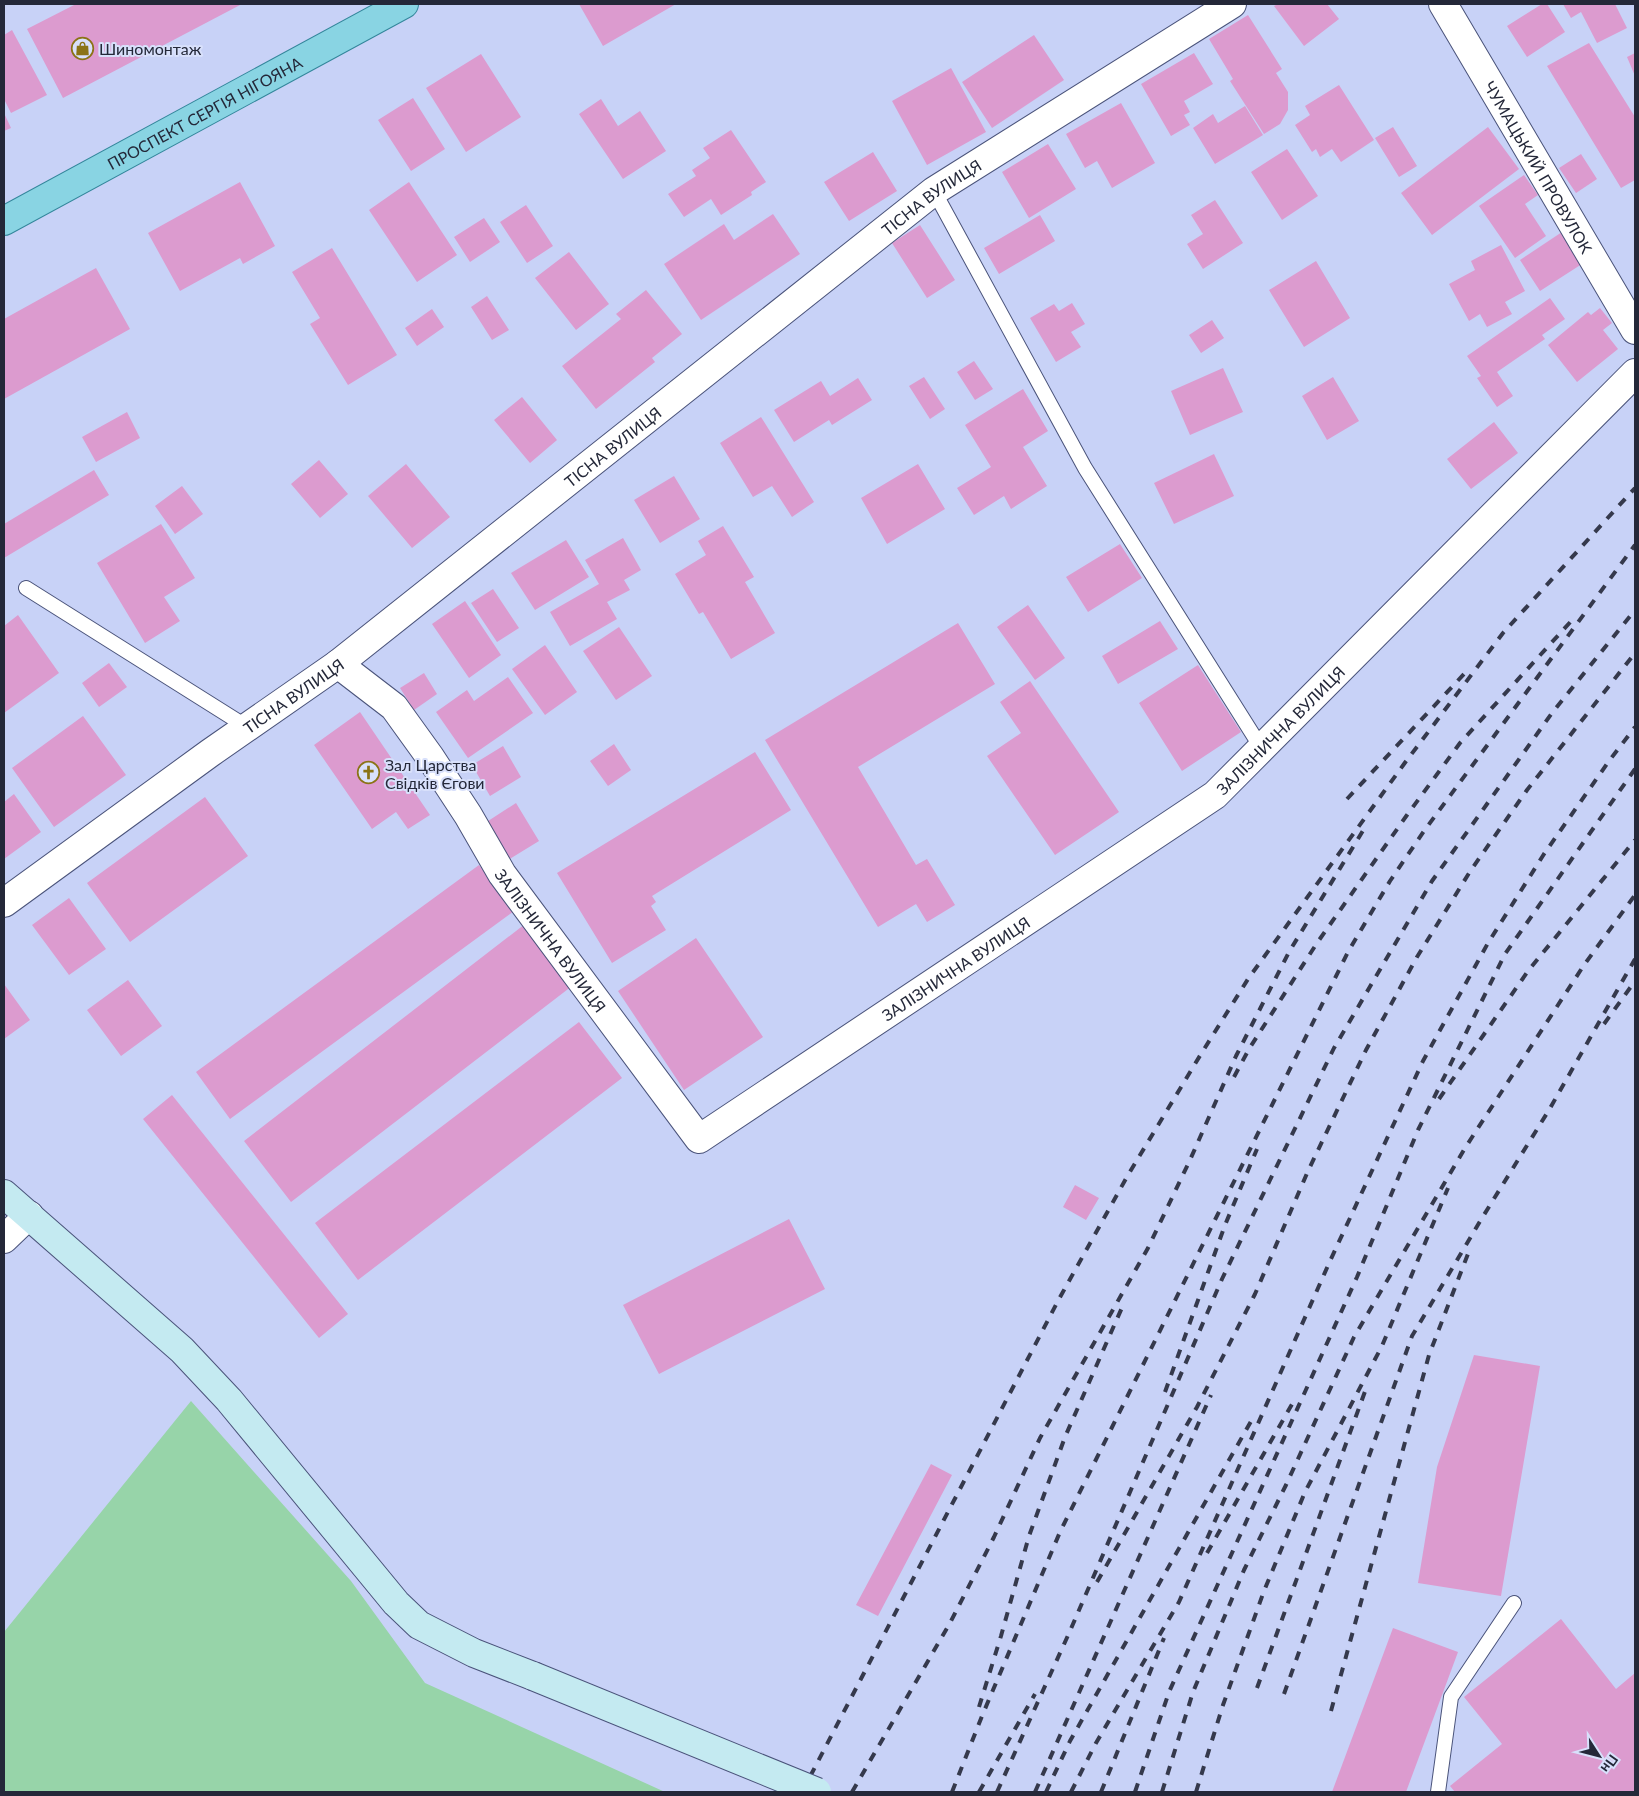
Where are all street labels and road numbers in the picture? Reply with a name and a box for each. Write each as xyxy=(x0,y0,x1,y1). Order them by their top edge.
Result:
street label: ПРОСПЕКТ СЕРГІЯ НІГОЯНА xyxy=(104,52,305,173)
street label: ЧУМАЦЬКИЙ ПРОВУЛОК xyxy=(1481,77,1597,256)
street label: ТІСНА ВУЛИЦЯ xyxy=(878,155,984,239)
street label: ТІСНА ВУЛИЦЯ xyxy=(560,402,664,490)
street label: ТІСНА ВУЛИЦЯ xyxy=(239,654,347,737)
street label: ЗАЛІЗНИЧНА ВУЛИЦЯ xyxy=(1212,662,1348,798)
street label: ЗАЛІЗНИЧНА ВУЛИЦЯ xyxy=(492,865,611,1015)
street label: ЗАЛІЗНИЧНА ВУЛИЦЯ xyxy=(878,912,1033,1024)

